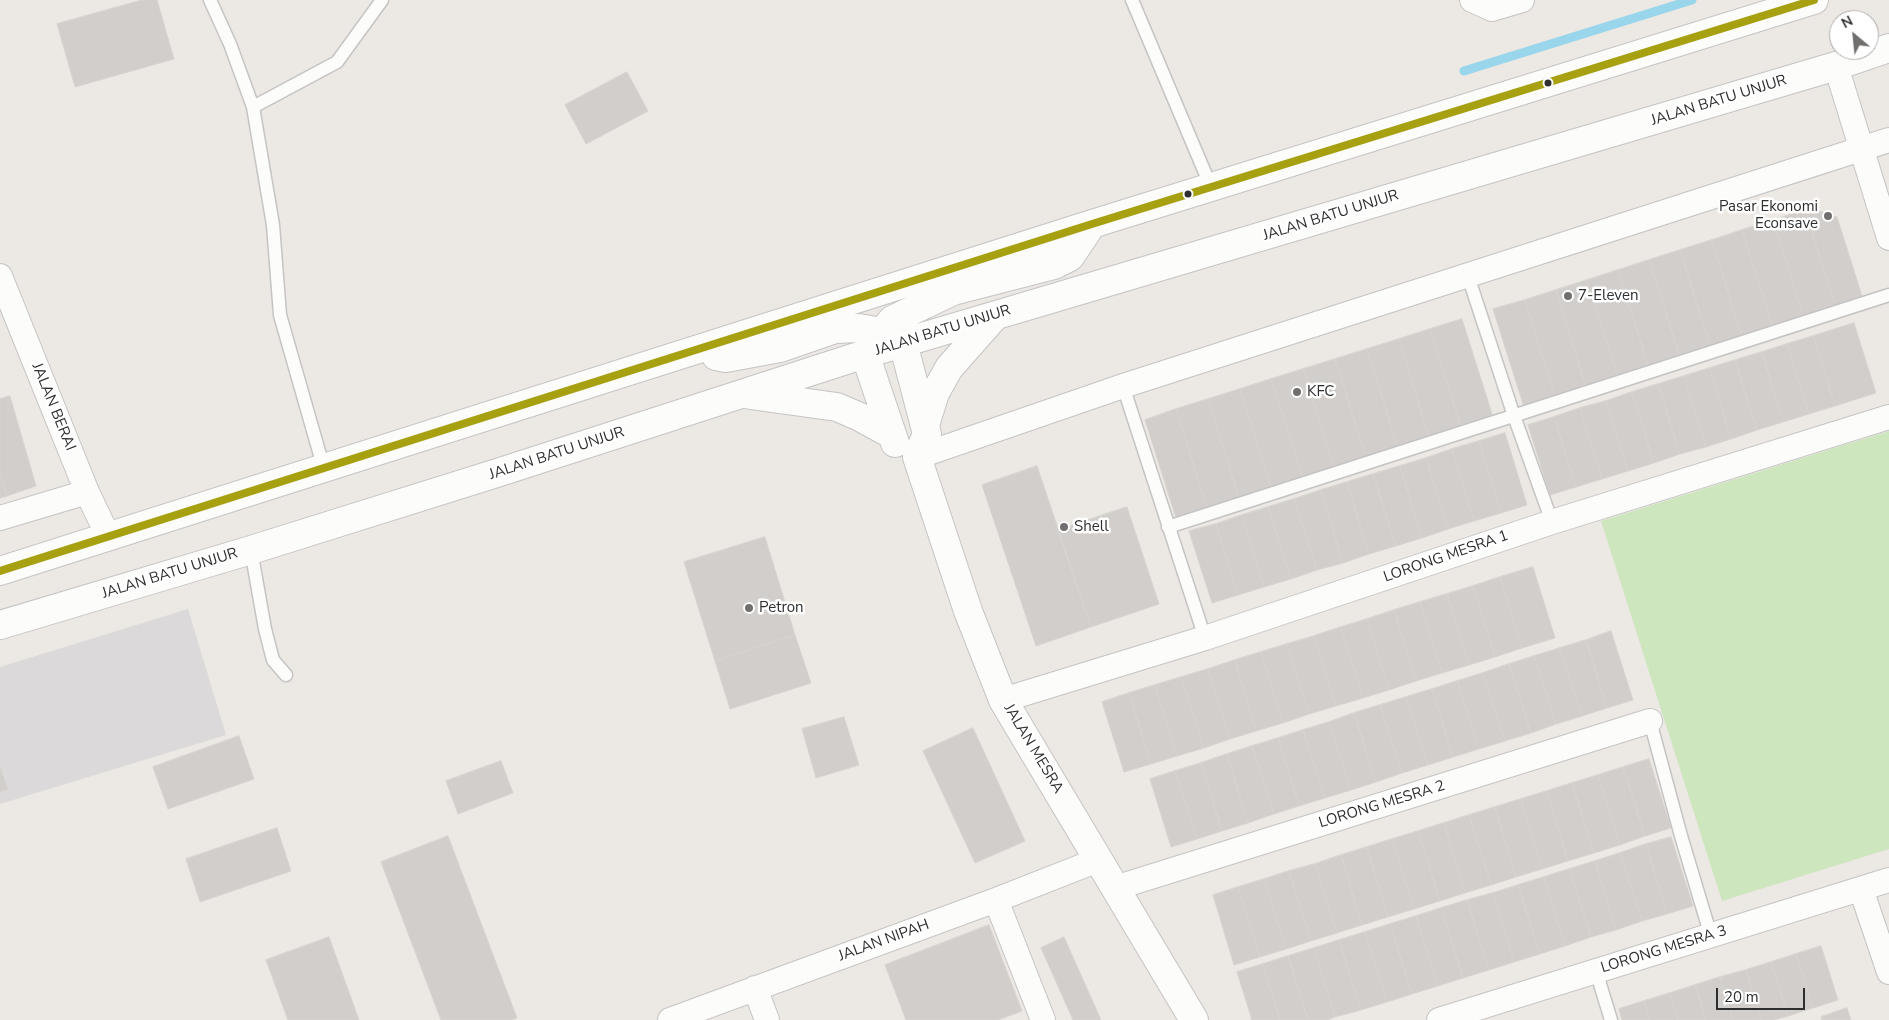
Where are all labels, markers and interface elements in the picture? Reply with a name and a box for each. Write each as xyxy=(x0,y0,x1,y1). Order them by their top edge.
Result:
north arrow xyxy=(1829,10,1879,60)
text: N xyxy=(1838,11,1856,33)
street label: JALAN BATU UNJUR xyxy=(1649,72,1789,130)
unlabelled marker xyxy=(1543,78,1553,88)
street label: JALAN BATU UNJUR xyxy=(1261,187,1401,245)
unlabelled marker xyxy=(1183,189,1193,199)
place label: Pasar Ekonomi Econsave xyxy=(1719,198,1818,233)
marker: Pasar Ekonomi Econsave xyxy=(1822,210,1834,222)
place label: 7-Eleven xyxy=(1578,287,1638,305)
marker: 7-Eleven xyxy=(1562,290,1574,302)
street label: JALAN BATU UNJUR xyxy=(873,302,1013,360)
street label: JALAN BERAI xyxy=(27,360,79,454)
place label: KFC xyxy=(1307,383,1334,401)
marker: KFC xyxy=(1291,386,1303,398)
street label: JALAN BATU UNJUR xyxy=(487,424,627,484)
place label: Shell xyxy=(1074,518,1109,536)
marker: Shell xyxy=(1058,521,1070,533)
street label: LORONG MESRA 1 xyxy=(1381,527,1511,587)
street label: JALAN BATU UNJUR xyxy=(100,545,240,603)
place label: Petron xyxy=(759,599,804,617)
marker: Petron xyxy=(743,602,755,614)
street label: JALAN MESRA xyxy=(999,701,1067,797)
street label: LORONG MESRA 2 xyxy=(1317,777,1447,833)
street label: JALAN NIPAH xyxy=(836,916,932,966)
street label: LORONG MESRA 3 xyxy=(1599,922,1729,978)
scale bar xyxy=(1719,978,1808,1010)
text: 20 m xyxy=(1724,987,1759,1007)

